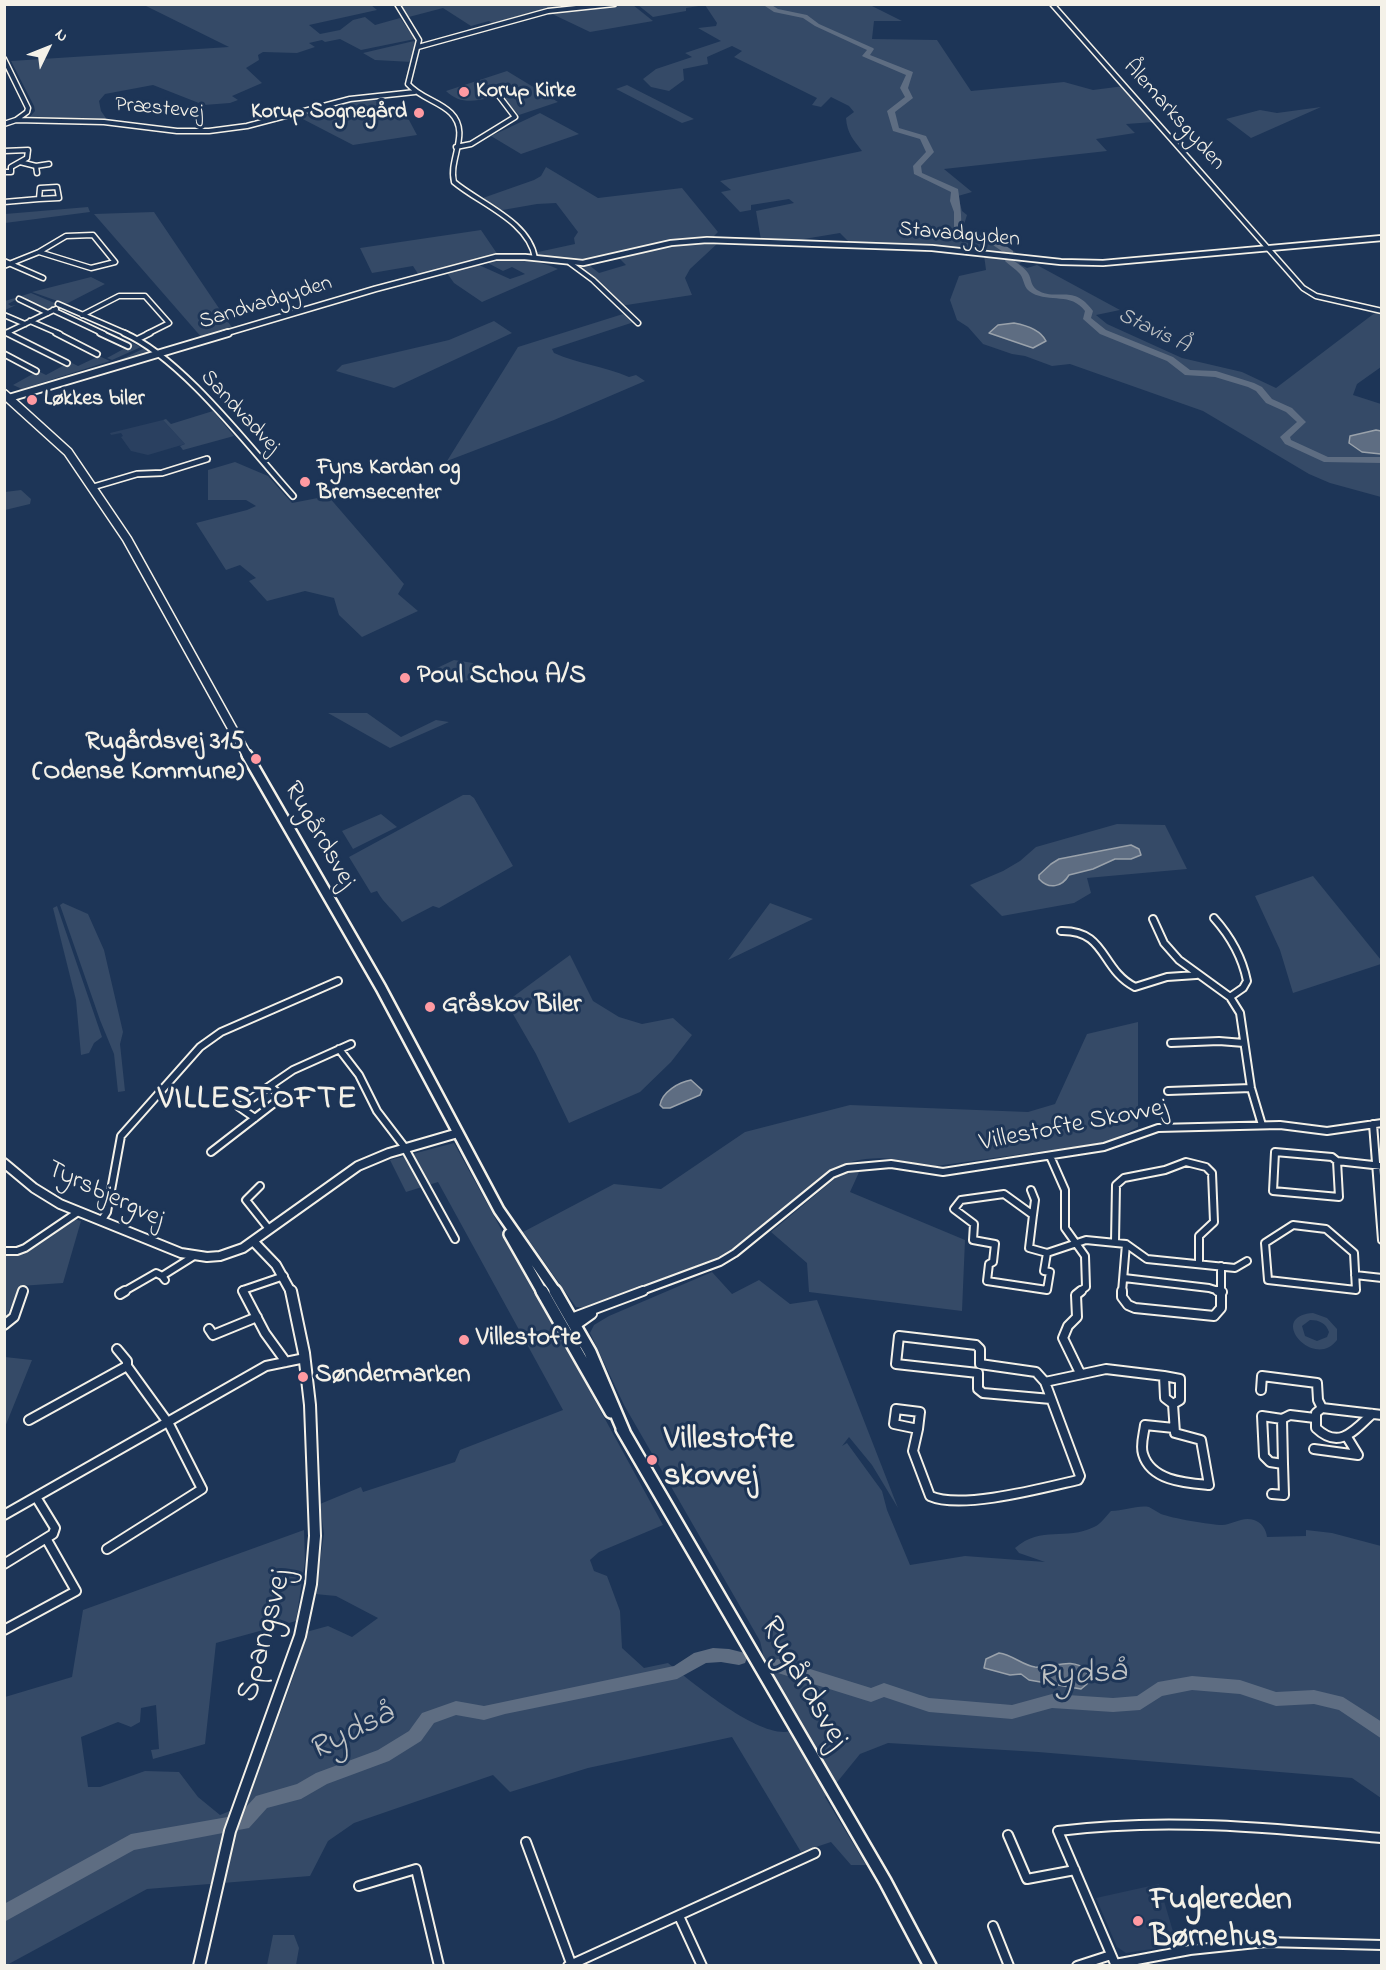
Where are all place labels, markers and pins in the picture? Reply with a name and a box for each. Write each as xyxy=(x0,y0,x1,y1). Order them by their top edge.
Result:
place label: Korup Kirke xyxy=(476,79,576,105)
marker: Korup Kirke xyxy=(457,85,471,99)
place label: Korup Sognegård xyxy=(251,100,407,126)
marker: Korup Sognegård xyxy=(412,106,426,120)
place label: Løkkes biler xyxy=(44,387,145,413)
marker: Løkkes biler xyxy=(25,393,39,407)
place label: Fyns Kardan og Bremsecenter xyxy=(317,456,460,508)
marker: Fyns Kardan og Bremsecenter xyxy=(298,475,312,489)
place label: Poul Schou A/S xyxy=(417,662,586,694)
marker: Poul Schou A/S xyxy=(398,671,412,685)
place label: Rugårdsvej 315 (Odense Kommune) xyxy=(32,728,244,790)
marker: Rugårdsvej 315 (Odense Kommune) xyxy=(249,752,263,766)
place label: Gråskov Biler xyxy=(442,991,581,1023)
marker: Gråskov Biler xyxy=(423,1000,437,1014)
place label: Villestofte xyxy=(476,1324,581,1356)
marker: Villestofte xyxy=(457,1333,471,1347)
place label: Søndermarken xyxy=(315,1361,470,1393)
marker: Søndermarken xyxy=(296,1370,310,1384)
place label: Villestofte skovvej xyxy=(664,1423,794,1498)
marker: Villestofte skovvej xyxy=(645,1453,659,1467)
place label: Fuglereden Børnehus xyxy=(1150,1884,1292,1959)
marker: Fuglereden Børnehus xyxy=(1131,1914,1145,1928)

